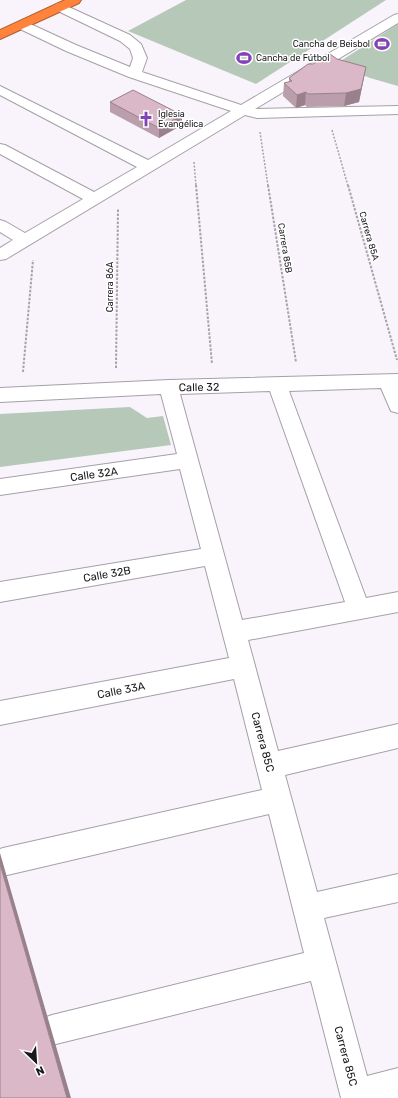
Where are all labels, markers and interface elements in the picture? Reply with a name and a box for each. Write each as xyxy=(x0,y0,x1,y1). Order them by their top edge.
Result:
sports icon: Cancha de Beisbol xyxy=(373,35,391,53)
place label: Cancha de Beisbol xyxy=(293,39,370,49)
sports icon: Cancha de Fútbol xyxy=(235,49,253,67)
place label: Cancha de Fútbol xyxy=(256,53,329,63)
place label: Iglesia Evangélica xyxy=(158,109,203,129)
church icon: Iglesia Evangélica xyxy=(137,110,155,128)
street label: Carrera 85A xyxy=(357,210,381,262)
street label: Carrera 85B xyxy=(276,222,294,274)
street label: Carrera 86A xyxy=(105,262,115,312)
street label: Calle 32 xyxy=(179,381,219,394)
street label: Calle 32A xyxy=(69,465,119,484)
street label: Calle 32B xyxy=(82,564,132,585)
street label: Calle 33A xyxy=(96,679,147,701)
street label: Carrera 85C xyxy=(248,711,277,774)
street label: Carrera 85C xyxy=(331,1025,360,1088)
north arrow xyxy=(16,1042,56,1082)
text: N xyxy=(34,1063,46,1078)

